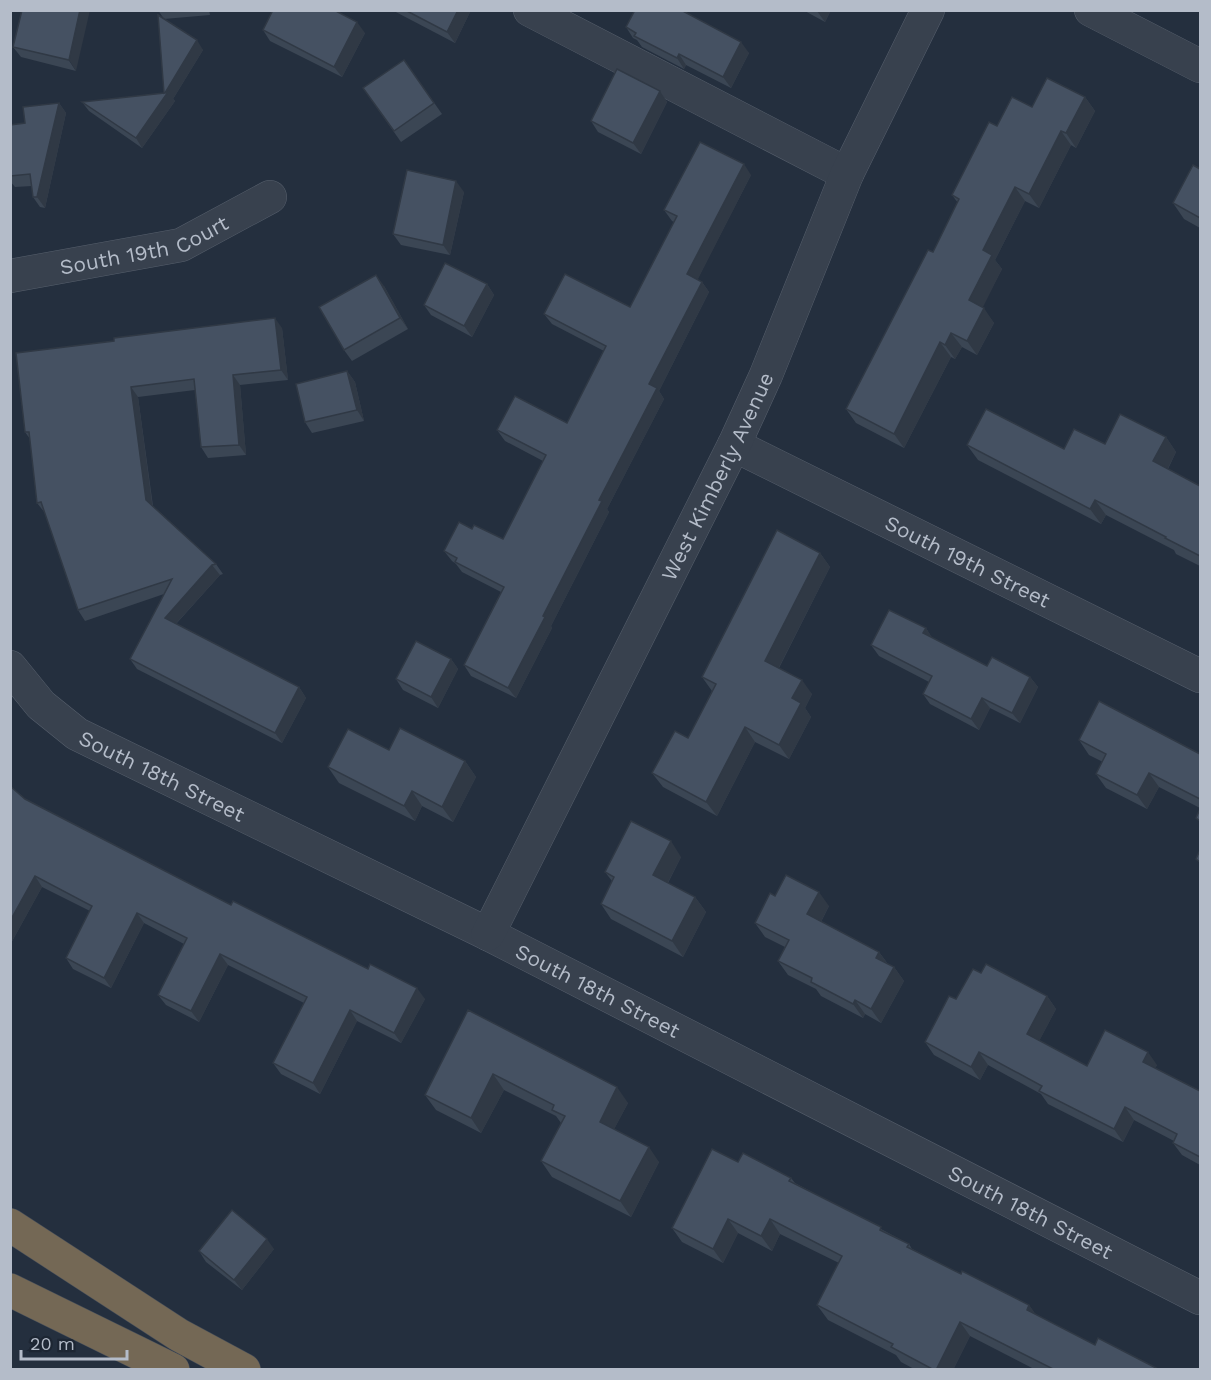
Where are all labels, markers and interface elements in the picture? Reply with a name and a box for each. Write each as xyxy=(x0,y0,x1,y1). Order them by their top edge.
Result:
street label: South 19th Court xyxy=(58,209,232,279)
street label: West Kimberly Avenue xyxy=(656,368,778,584)
street label: South 19th Street xyxy=(881,510,1055,612)
street label: South 18th Street xyxy=(75,725,249,826)
street label: South 18th Street xyxy=(512,938,685,1043)
street label: South 18th Street xyxy=(945,1159,1117,1264)
scale bar xyxy=(21,1323,128,1361)
text: 20 m xyxy=(30,1333,75,1354)

